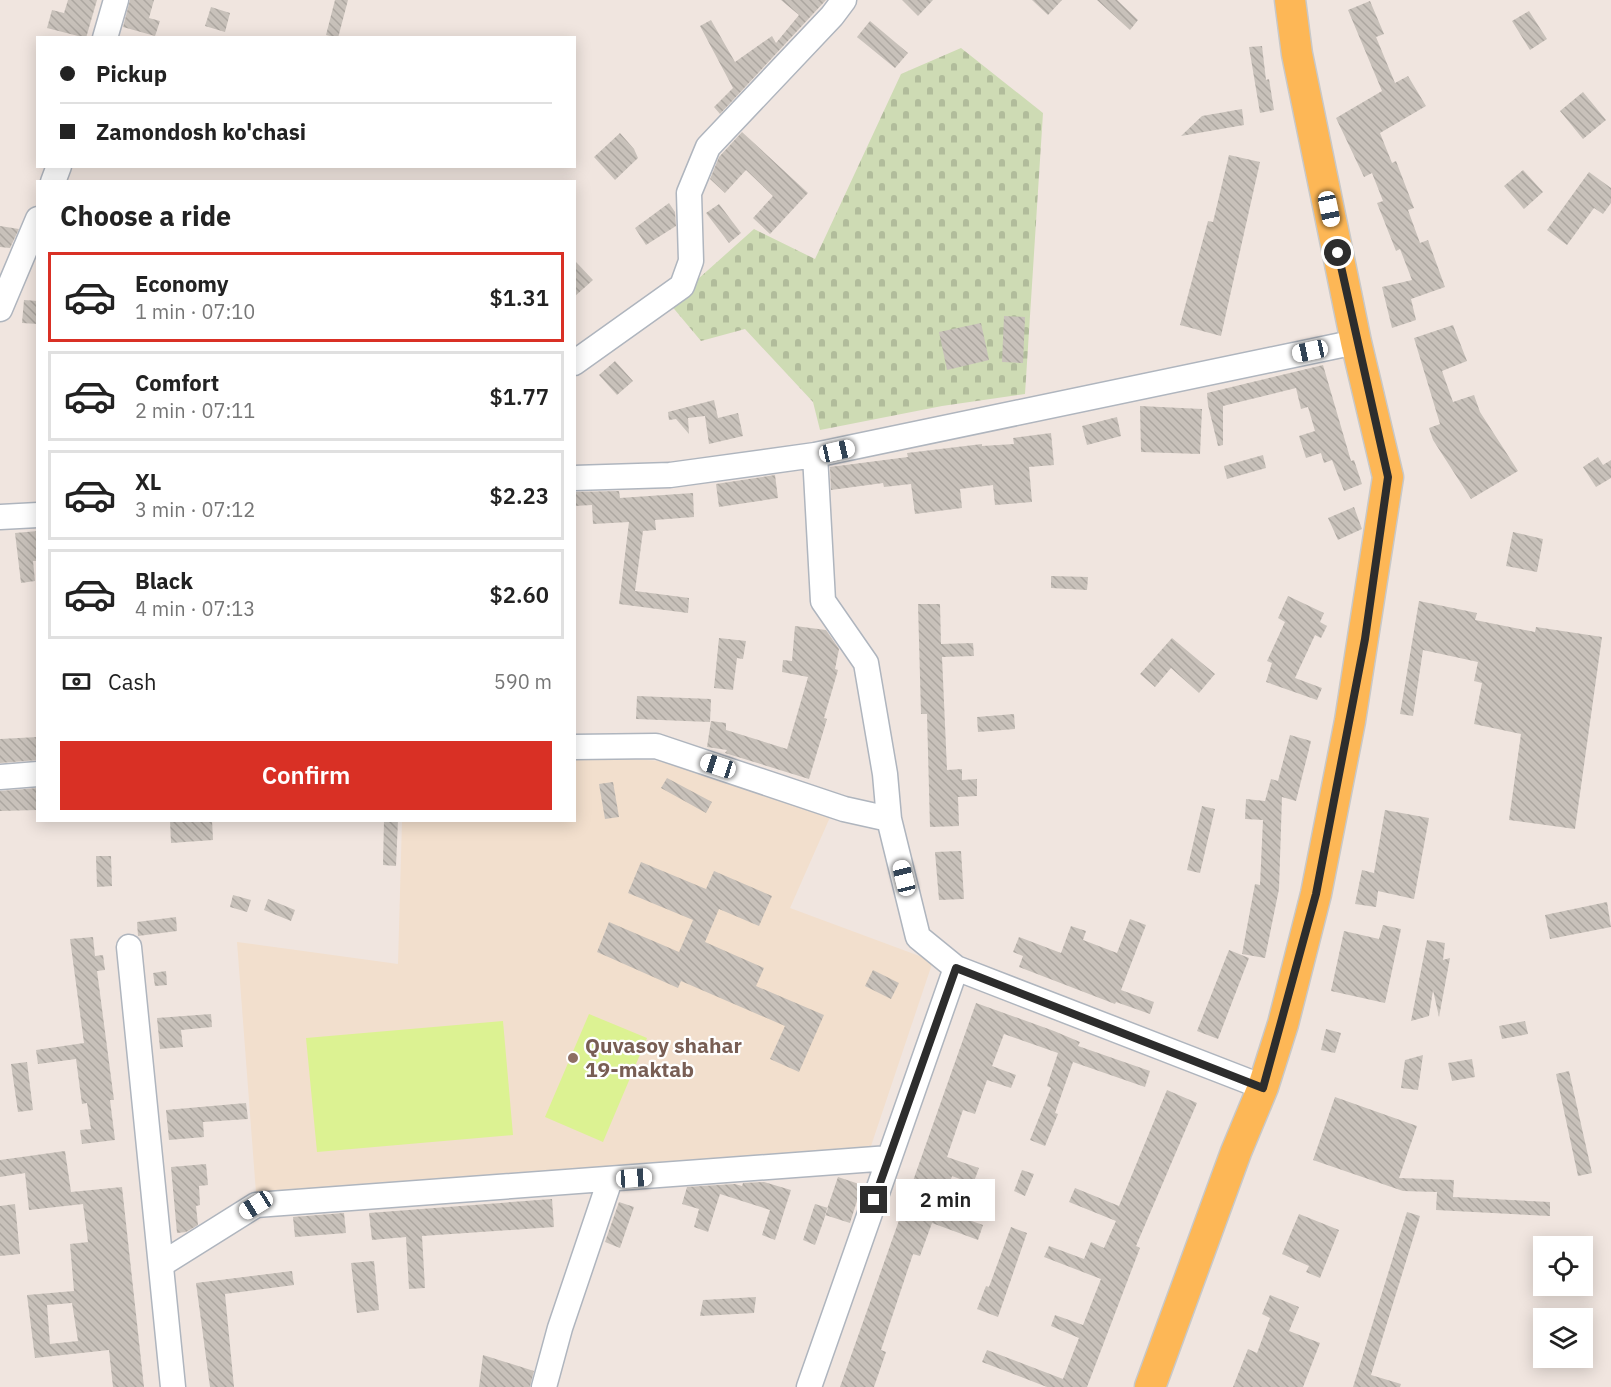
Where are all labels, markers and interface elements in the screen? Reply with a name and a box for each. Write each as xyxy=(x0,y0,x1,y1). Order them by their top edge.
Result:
text: Pickup xyxy=(96,59,167,88)
text: Zamondosh ko'chasi xyxy=(96,117,306,146)
car xyxy=(1316,190,1342,228)
text: Choose a ride xyxy=(60,198,231,233)
route start xyxy=(1324,239,1351,266)
text: Economy xyxy=(135,269,229,298)
icon: car xyxy=(63,270,117,324)
text: $1.31 xyxy=(490,283,549,312)
text: 1 min · 07:10 xyxy=(135,298,255,325)
car xyxy=(1291,338,1329,364)
text: Comfort xyxy=(135,368,219,397)
icon: car xyxy=(63,369,117,423)
text: $1.77 xyxy=(490,382,549,411)
text: 2 min · 07:11 xyxy=(135,397,255,424)
car xyxy=(817,438,857,464)
text: XL xyxy=(135,467,161,496)
icon: car xyxy=(63,468,117,522)
text: $2.23 xyxy=(490,481,549,510)
text: 3 min · 07:12 xyxy=(135,496,255,523)
text: Black xyxy=(135,566,193,595)
icon: car xyxy=(63,567,117,621)
text: $2.60 xyxy=(490,580,549,609)
text: 4 min · 07:13 xyxy=(135,595,255,622)
icon: cash xyxy=(60,665,93,698)
text: Cash xyxy=(108,667,157,696)
text: 590 m xyxy=(494,668,552,695)
button: Confirm xyxy=(60,741,552,810)
car xyxy=(698,752,738,780)
car xyxy=(891,858,917,898)
place label: Quvasoy shahar 19-maktab xyxy=(585,1031,742,1083)
marker: Quvasoy shahar 19-maktab xyxy=(566,1051,580,1065)
car xyxy=(615,1168,653,1188)
callout: 2 min xyxy=(895,1179,994,1221)
route end xyxy=(860,1186,887,1213)
text: 2 min xyxy=(920,1186,971,1213)
car xyxy=(236,1188,276,1222)
map controls xyxy=(1533,1236,1593,1368)
button: locate xyxy=(1533,1236,1593,1296)
button: layers xyxy=(1533,1308,1593,1368)

